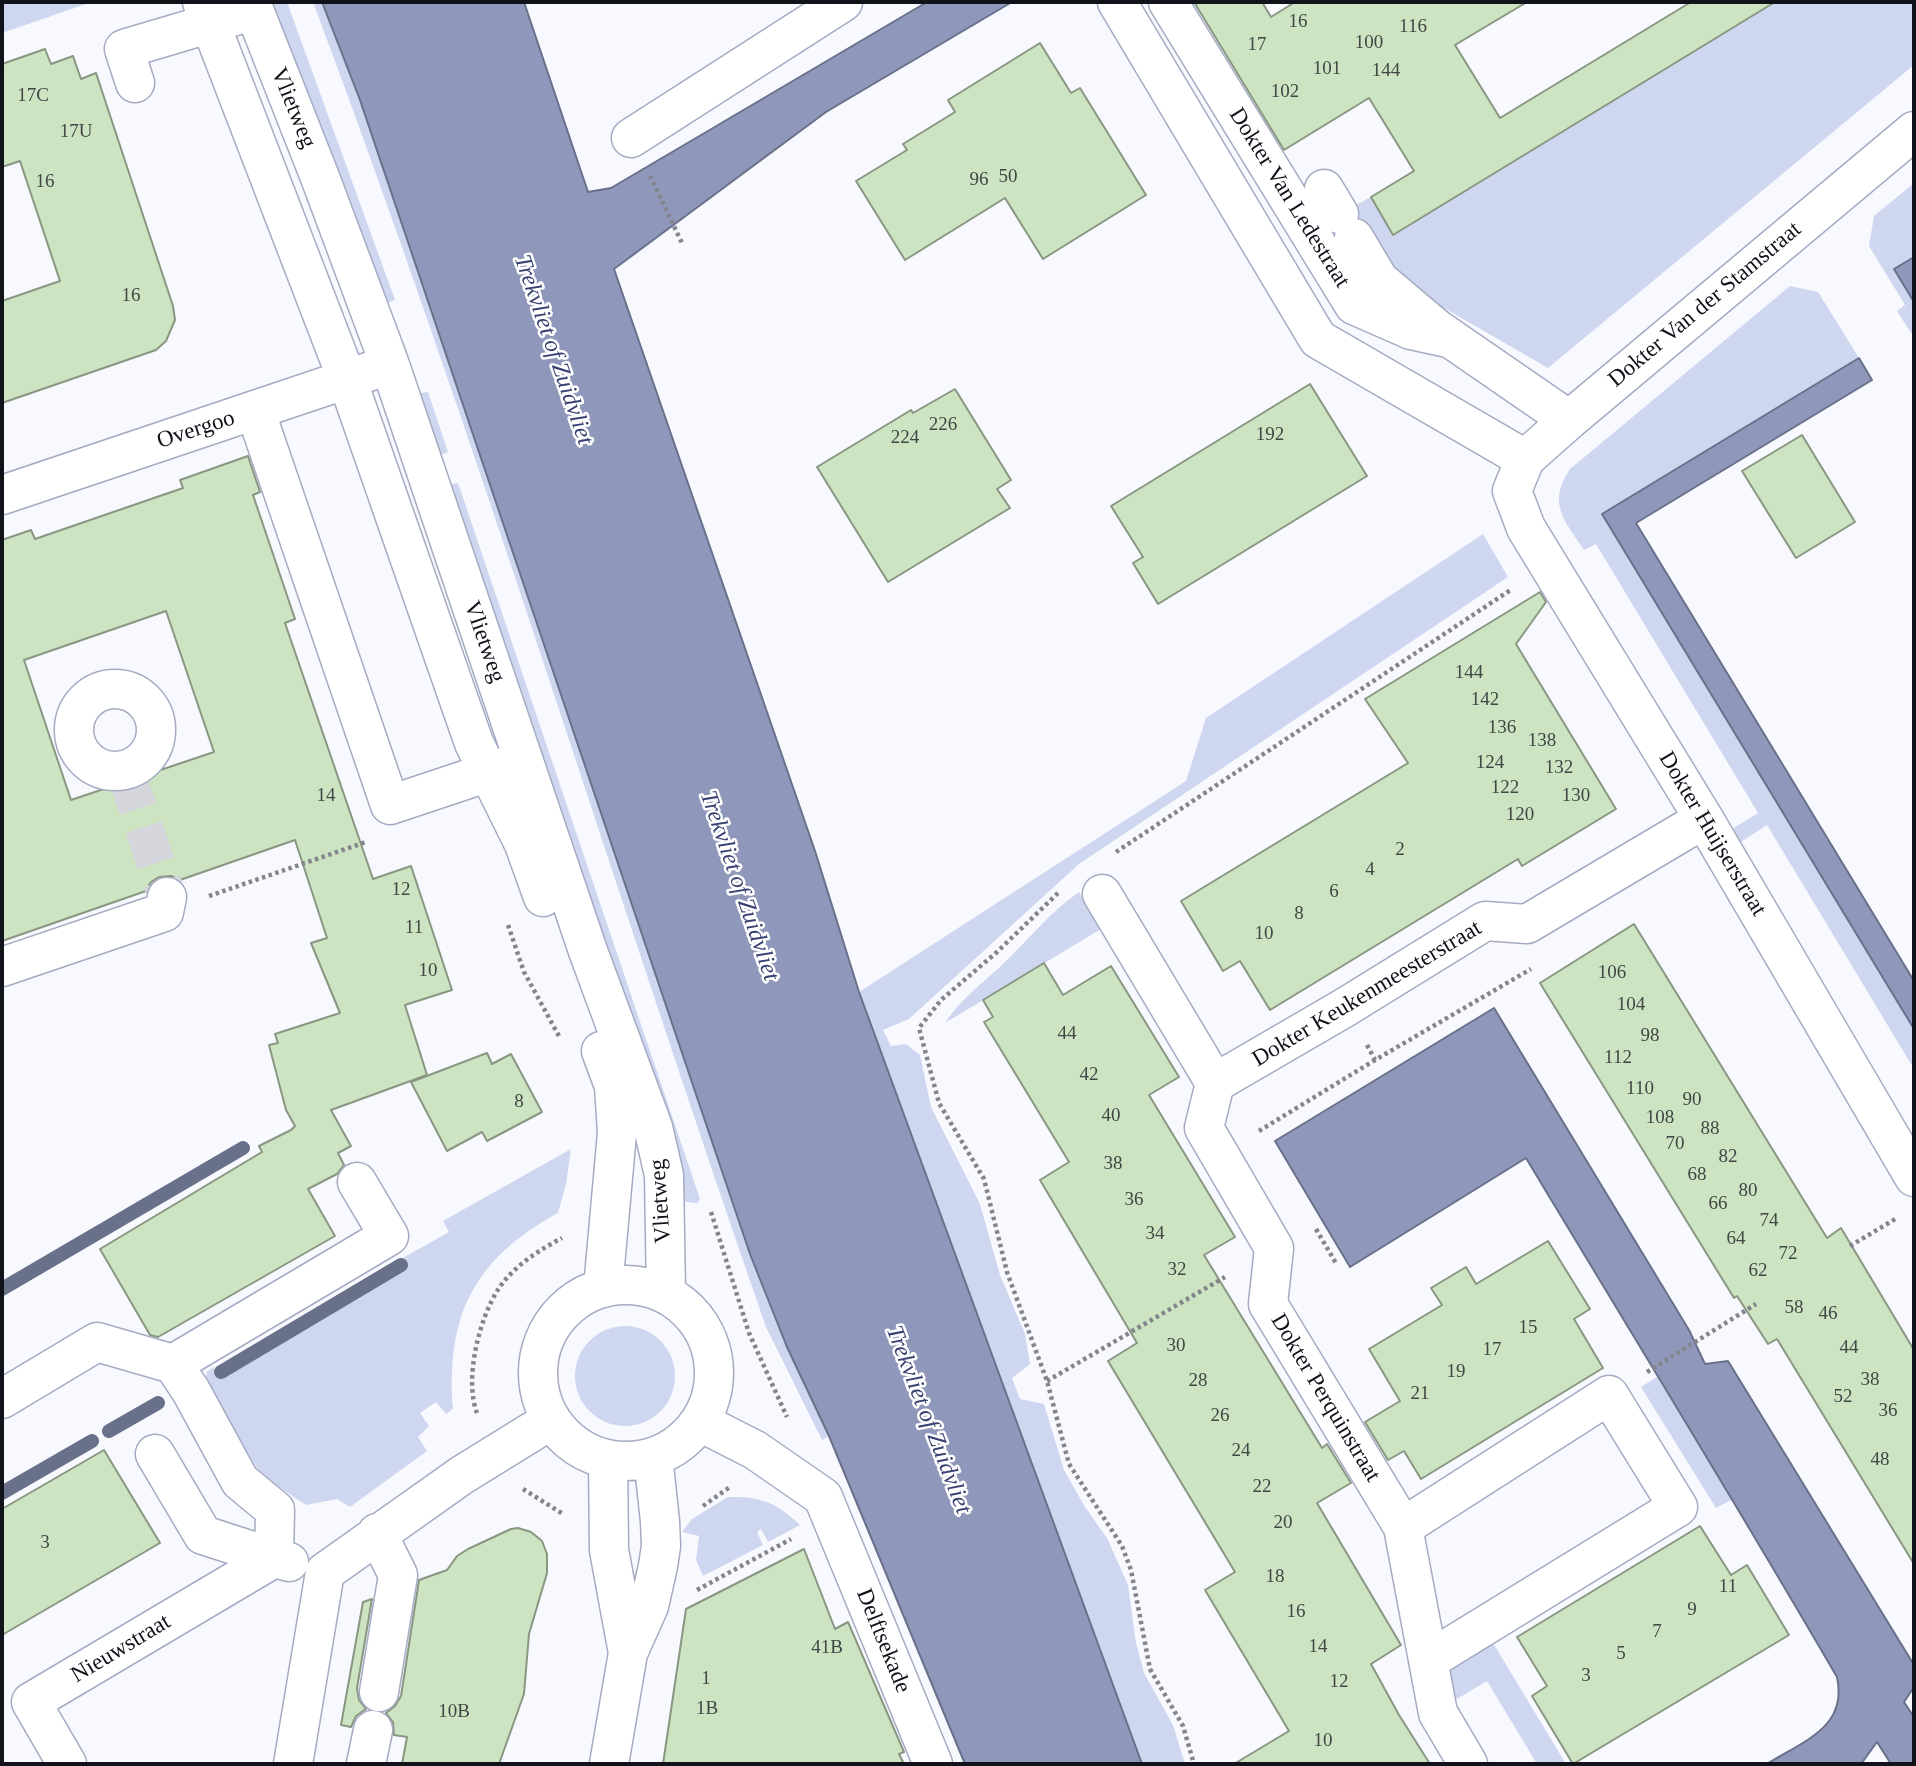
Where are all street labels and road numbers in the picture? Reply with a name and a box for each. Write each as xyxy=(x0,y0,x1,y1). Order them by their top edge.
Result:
street label: Vlietweg xyxy=(264,64,322,152)
street label: Dokter Van Ledestraat xyxy=(1222,103,1356,293)
street label: Dokter Van der Stamstraat xyxy=(1603,216,1807,394)
street label: Overgoo xyxy=(154,405,238,455)
street label: Vlietweg xyxy=(457,598,511,686)
street label: Dokter Huijserstraat xyxy=(1652,747,1772,921)
street label: Dokter Keukenmeesterstraat xyxy=(1247,915,1487,1073)
street label: Vlietweg xyxy=(644,1158,678,1244)
street label: Dokter Perquinstraat xyxy=(1264,1309,1386,1487)
street label: Delftsekade xyxy=(850,1585,916,1697)
street label: Nieuwstraat xyxy=(66,1609,176,1689)

